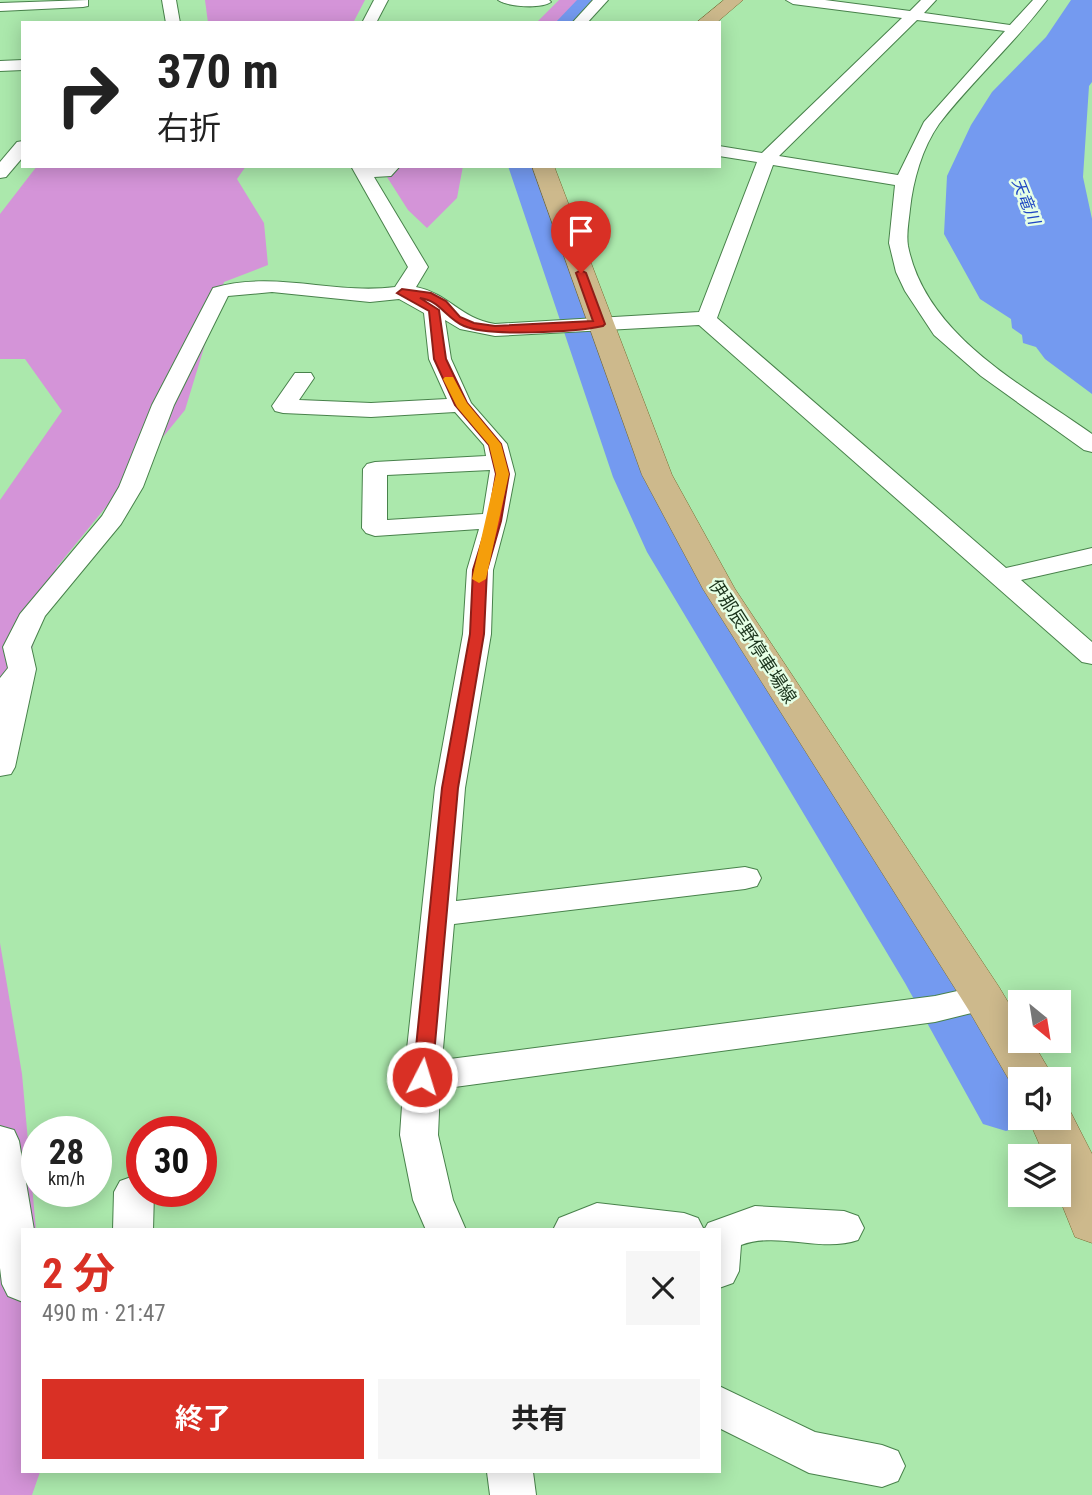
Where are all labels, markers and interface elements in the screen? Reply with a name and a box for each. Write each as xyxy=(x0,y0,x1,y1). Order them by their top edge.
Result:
text: 370 m xyxy=(157,43,279,100)
icon: right xyxy=(42,49,133,140)
text: 右折 xyxy=(157,109,221,147)
water label: 天竜川 xyxy=(1008,175,1045,229)
pin xyxy=(551,201,611,273)
icon: arrive xyxy=(562,212,600,250)
street label: 伊那辰野停車場線 xyxy=(705,575,801,707)
north arrow xyxy=(1008,990,1071,1054)
map controls xyxy=(1008,990,1071,1207)
position arrow xyxy=(385,1040,459,1114)
button: sound xyxy=(1008,1067,1071,1130)
speed limit sign: 30 xyxy=(126,1116,217,1207)
text: 28 xyxy=(49,1132,84,1173)
button: layers xyxy=(1008,1144,1071,1207)
text: km/h xyxy=(48,1168,85,1189)
text: 2 分 xyxy=(42,1249,115,1298)
button: close xyxy=(626,1251,700,1325)
text: 490 m · 21:47 xyxy=(42,1300,166,1327)
button: 終了 xyxy=(42,1379,364,1459)
button: 共有 xyxy=(378,1379,700,1459)

